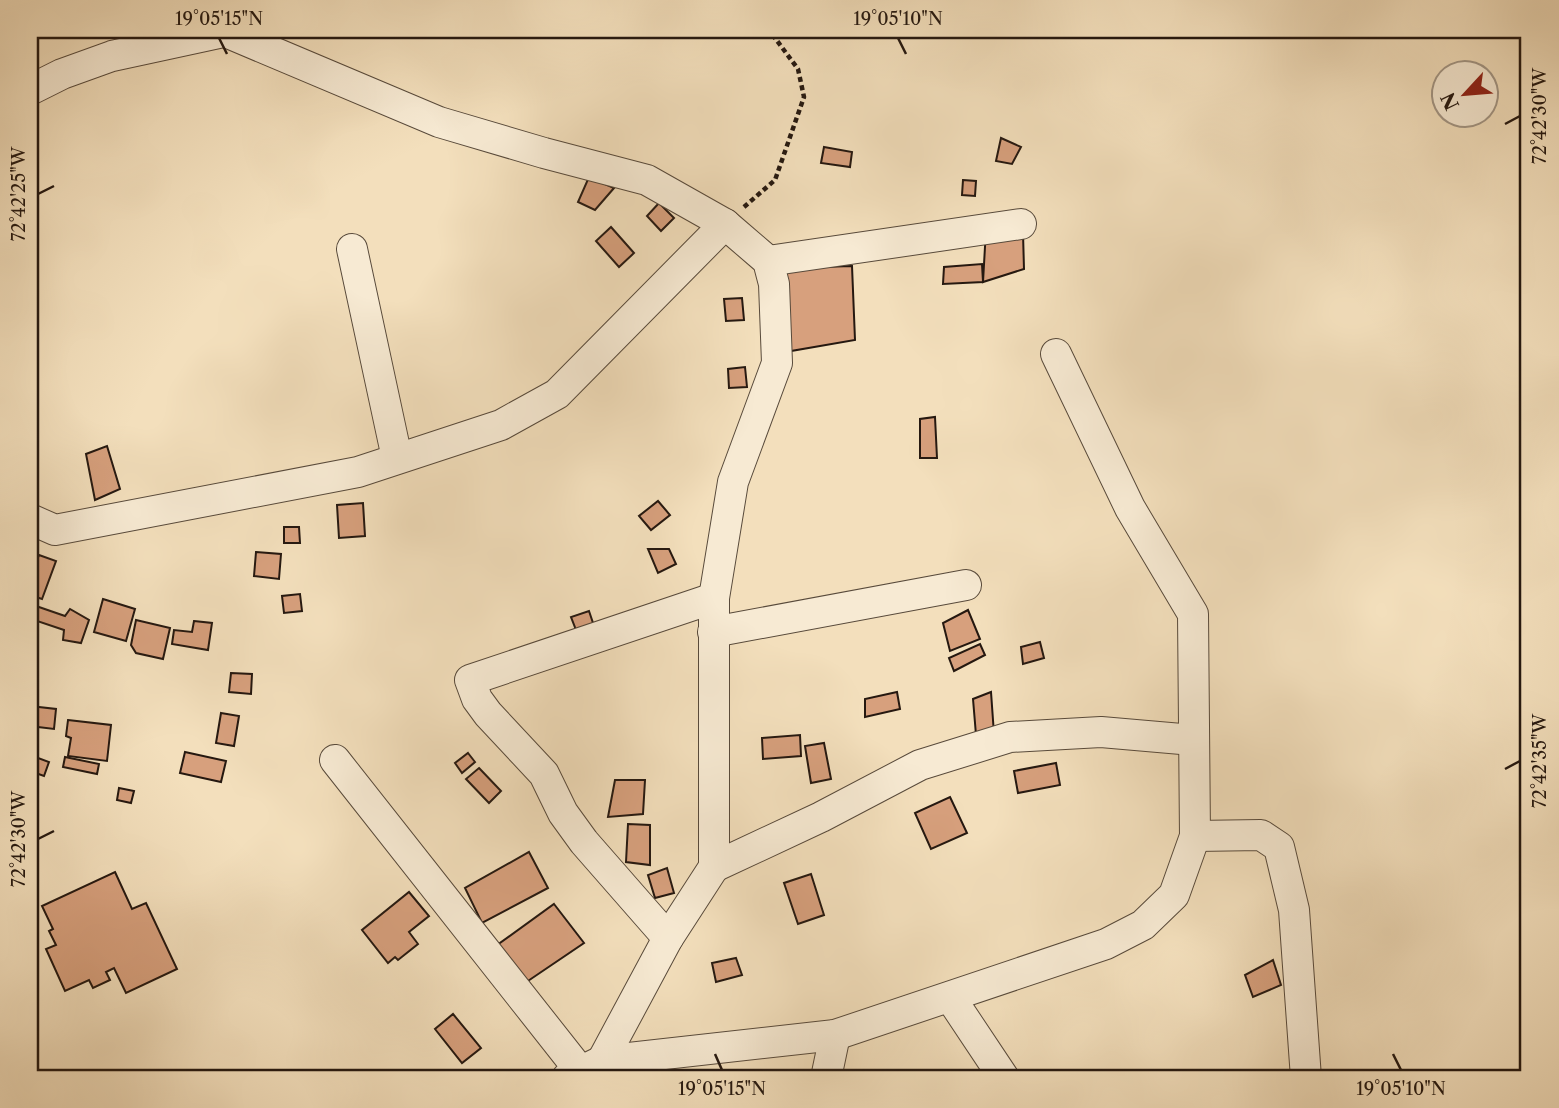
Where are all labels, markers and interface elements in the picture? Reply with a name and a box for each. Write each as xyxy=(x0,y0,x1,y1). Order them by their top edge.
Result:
text: 19°05'15"N xyxy=(175,8,263,30)
text: 19°05'10"N xyxy=(853,8,943,30)
north arrow xyxy=(1430,60,1500,130)
text: 72°42'30"W xyxy=(1529,67,1551,164)
text: N xyxy=(1436,89,1464,114)
text: 72°42'25"W xyxy=(8,145,30,242)
text: 72°42'35"W xyxy=(1529,712,1551,808)
text: 72°42'30"W xyxy=(8,790,30,887)
text: 19°05'15"N xyxy=(678,1078,766,1100)
text: 19°05'10"N xyxy=(1356,1078,1446,1100)

